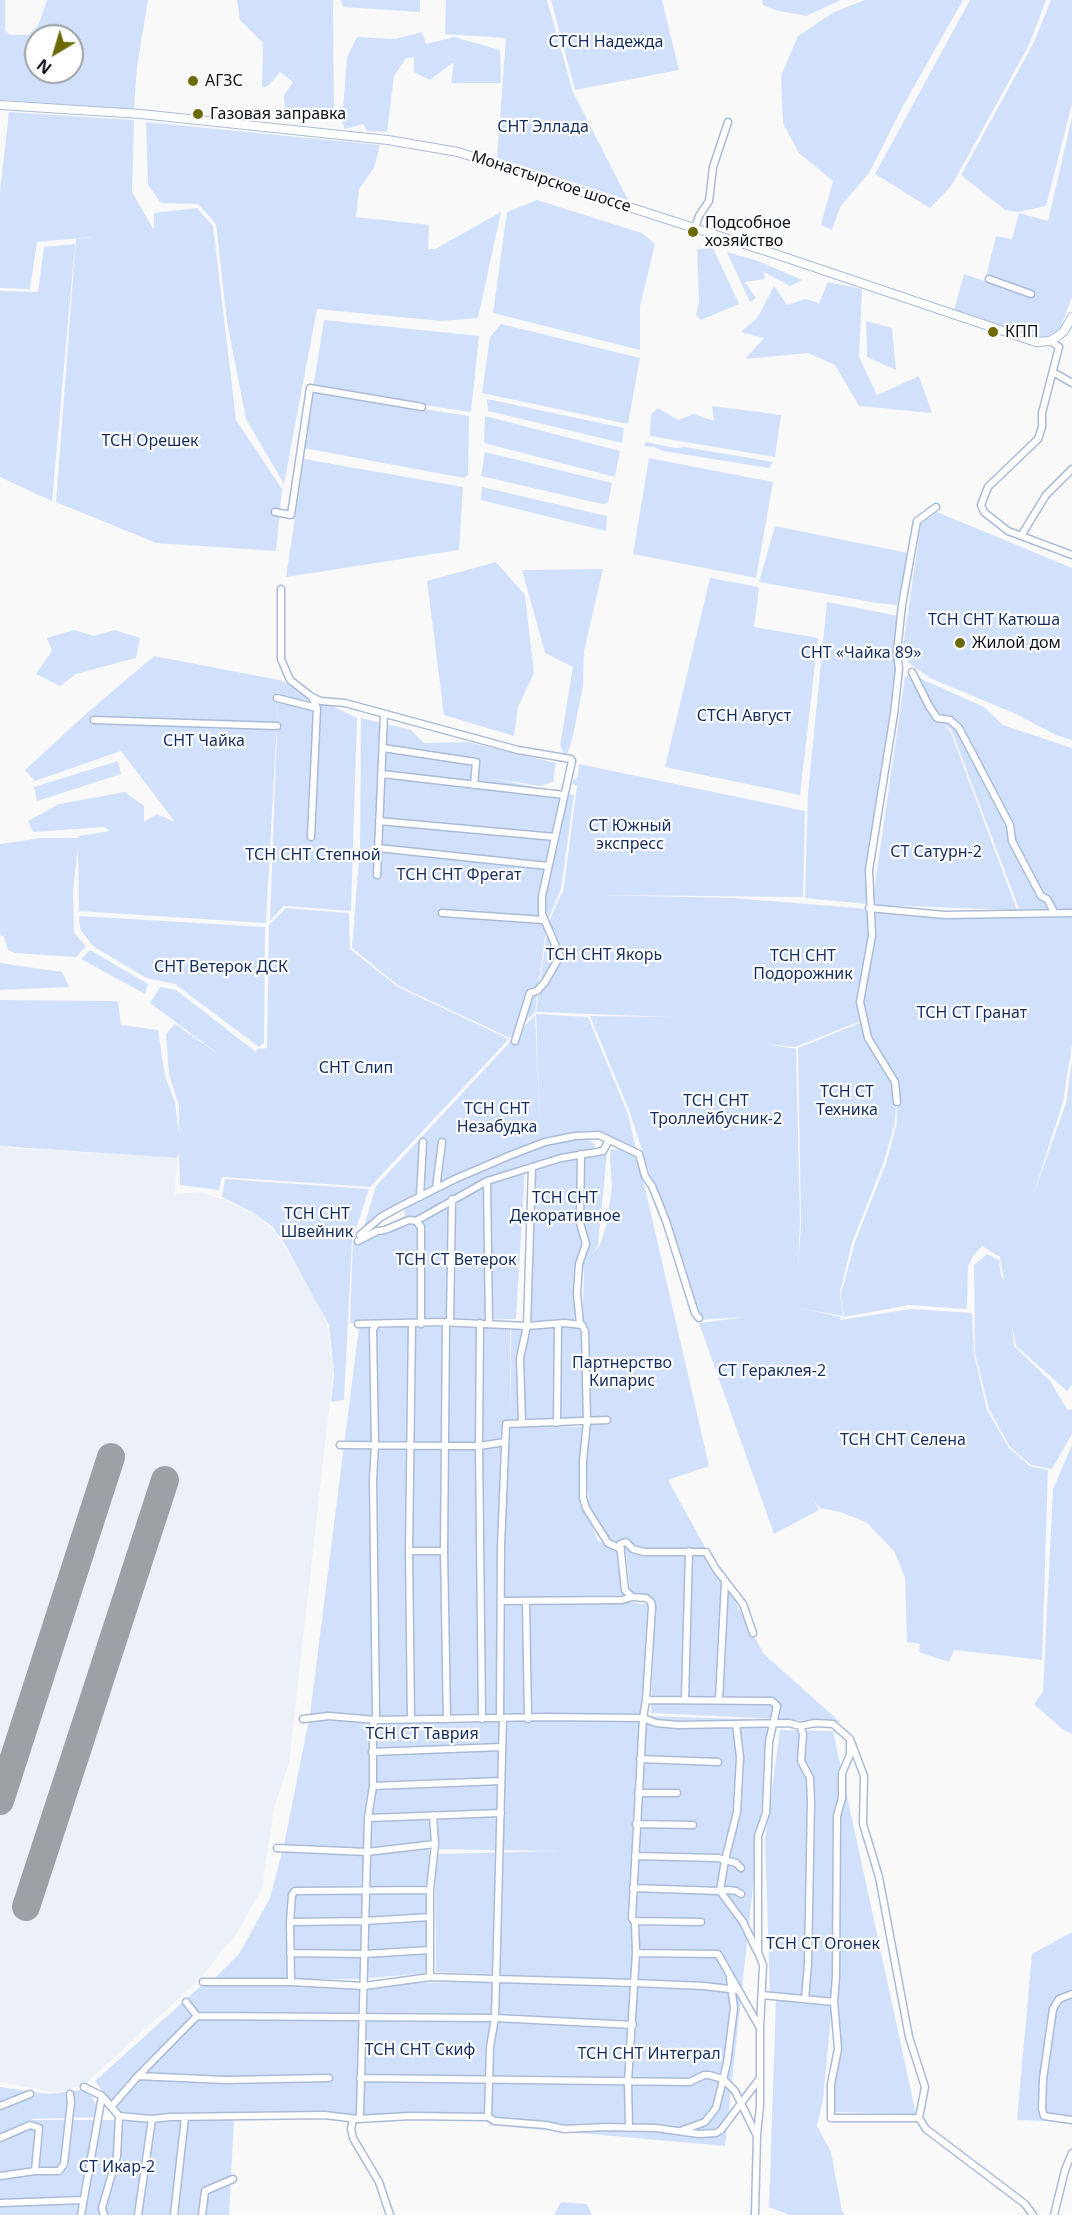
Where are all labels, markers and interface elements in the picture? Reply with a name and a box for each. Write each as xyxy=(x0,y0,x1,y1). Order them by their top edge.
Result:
north arrow xyxy=(24,24,84,84)
park label: СТСН Надежда xyxy=(549,32,663,52)
text: N xyxy=(32,54,56,79)
place label: АГЗС xyxy=(205,71,243,91)
marker: АГЗС xyxy=(186,74,200,88)
place label: Газовая заправка xyxy=(210,104,346,124)
marker: Газовая заправка xyxy=(191,107,205,121)
park label: СНТ Эллада xyxy=(497,117,589,137)
street label: Монастырское шоссе xyxy=(469,147,633,217)
place label: Подсобное хозяйство xyxy=(705,213,791,251)
marker: Подсобное хозяйство xyxy=(686,225,700,239)
place label: КПП xyxy=(1005,322,1038,342)
marker: КПП xyxy=(986,325,1000,339)
park label: ТСН Орешек xyxy=(101,431,199,451)
park label: ТСН СНТ Катюша xyxy=(928,610,1060,630)
place label: Жилой дом xyxy=(972,633,1061,653)
marker: Жилой дом xyxy=(953,636,967,650)
park label: СНТ «Чайка 89» xyxy=(801,643,921,663)
park label: СТСН Август xyxy=(697,706,791,726)
park label: СНТ Чайка xyxy=(163,731,245,751)
park label: СТ Южный экспресс xyxy=(588,816,672,854)
park label: СТ Сатурн-2 xyxy=(890,842,982,862)
park label: ТСН СНТ Степной xyxy=(245,845,381,865)
park label: ТСН СНТ Фрегат xyxy=(397,865,521,885)
park label: ТСН СНТ Якорь xyxy=(546,945,662,965)
park label: ТСН СНТ Подорожник xyxy=(753,946,853,984)
park label: СНТ Ветерок ДСК xyxy=(154,957,288,977)
park label: ТСН СТ Гранат xyxy=(917,1003,1027,1023)
park label: СНТ Слип xyxy=(319,1058,393,1078)
park label: ТСН СТ Техника xyxy=(816,1082,878,1120)
park label: ТСН СНТ Троллейбусник-2 xyxy=(650,1091,782,1129)
park label: ТСН СНТ Незабудка xyxy=(457,1099,537,1137)
park label: ТСН СНТ Декоративное xyxy=(509,1188,621,1226)
park label: ТСН СНТ Швейник xyxy=(281,1204,353,1242)
park label: ТСН СТ Ветерок xyxy=(395,1250,517,1270)
park label: Партнерство Кипарис xyxy=(572,1353,672,1391)
park label: СТ Гераклея-2 xyxy=(718,1361,826,1381)
park label: ТСН СНТ Селена xyxy=(840,1430,966,1450)
park label: ТСН СТ Таврия xyxy=(365,1724,479,1744)
park label: ТСН СТ Огонек xyxy=(766,1934,880,1954)
park label: ТСН СНТ Скиф xyxy=(365,2040,475,2060)
park label: ТСН СНТ Интеграл xyxy=(577,2044,721,2064)
park label: СТ Икар-2 xyxy=(79,2157,155,2177)

